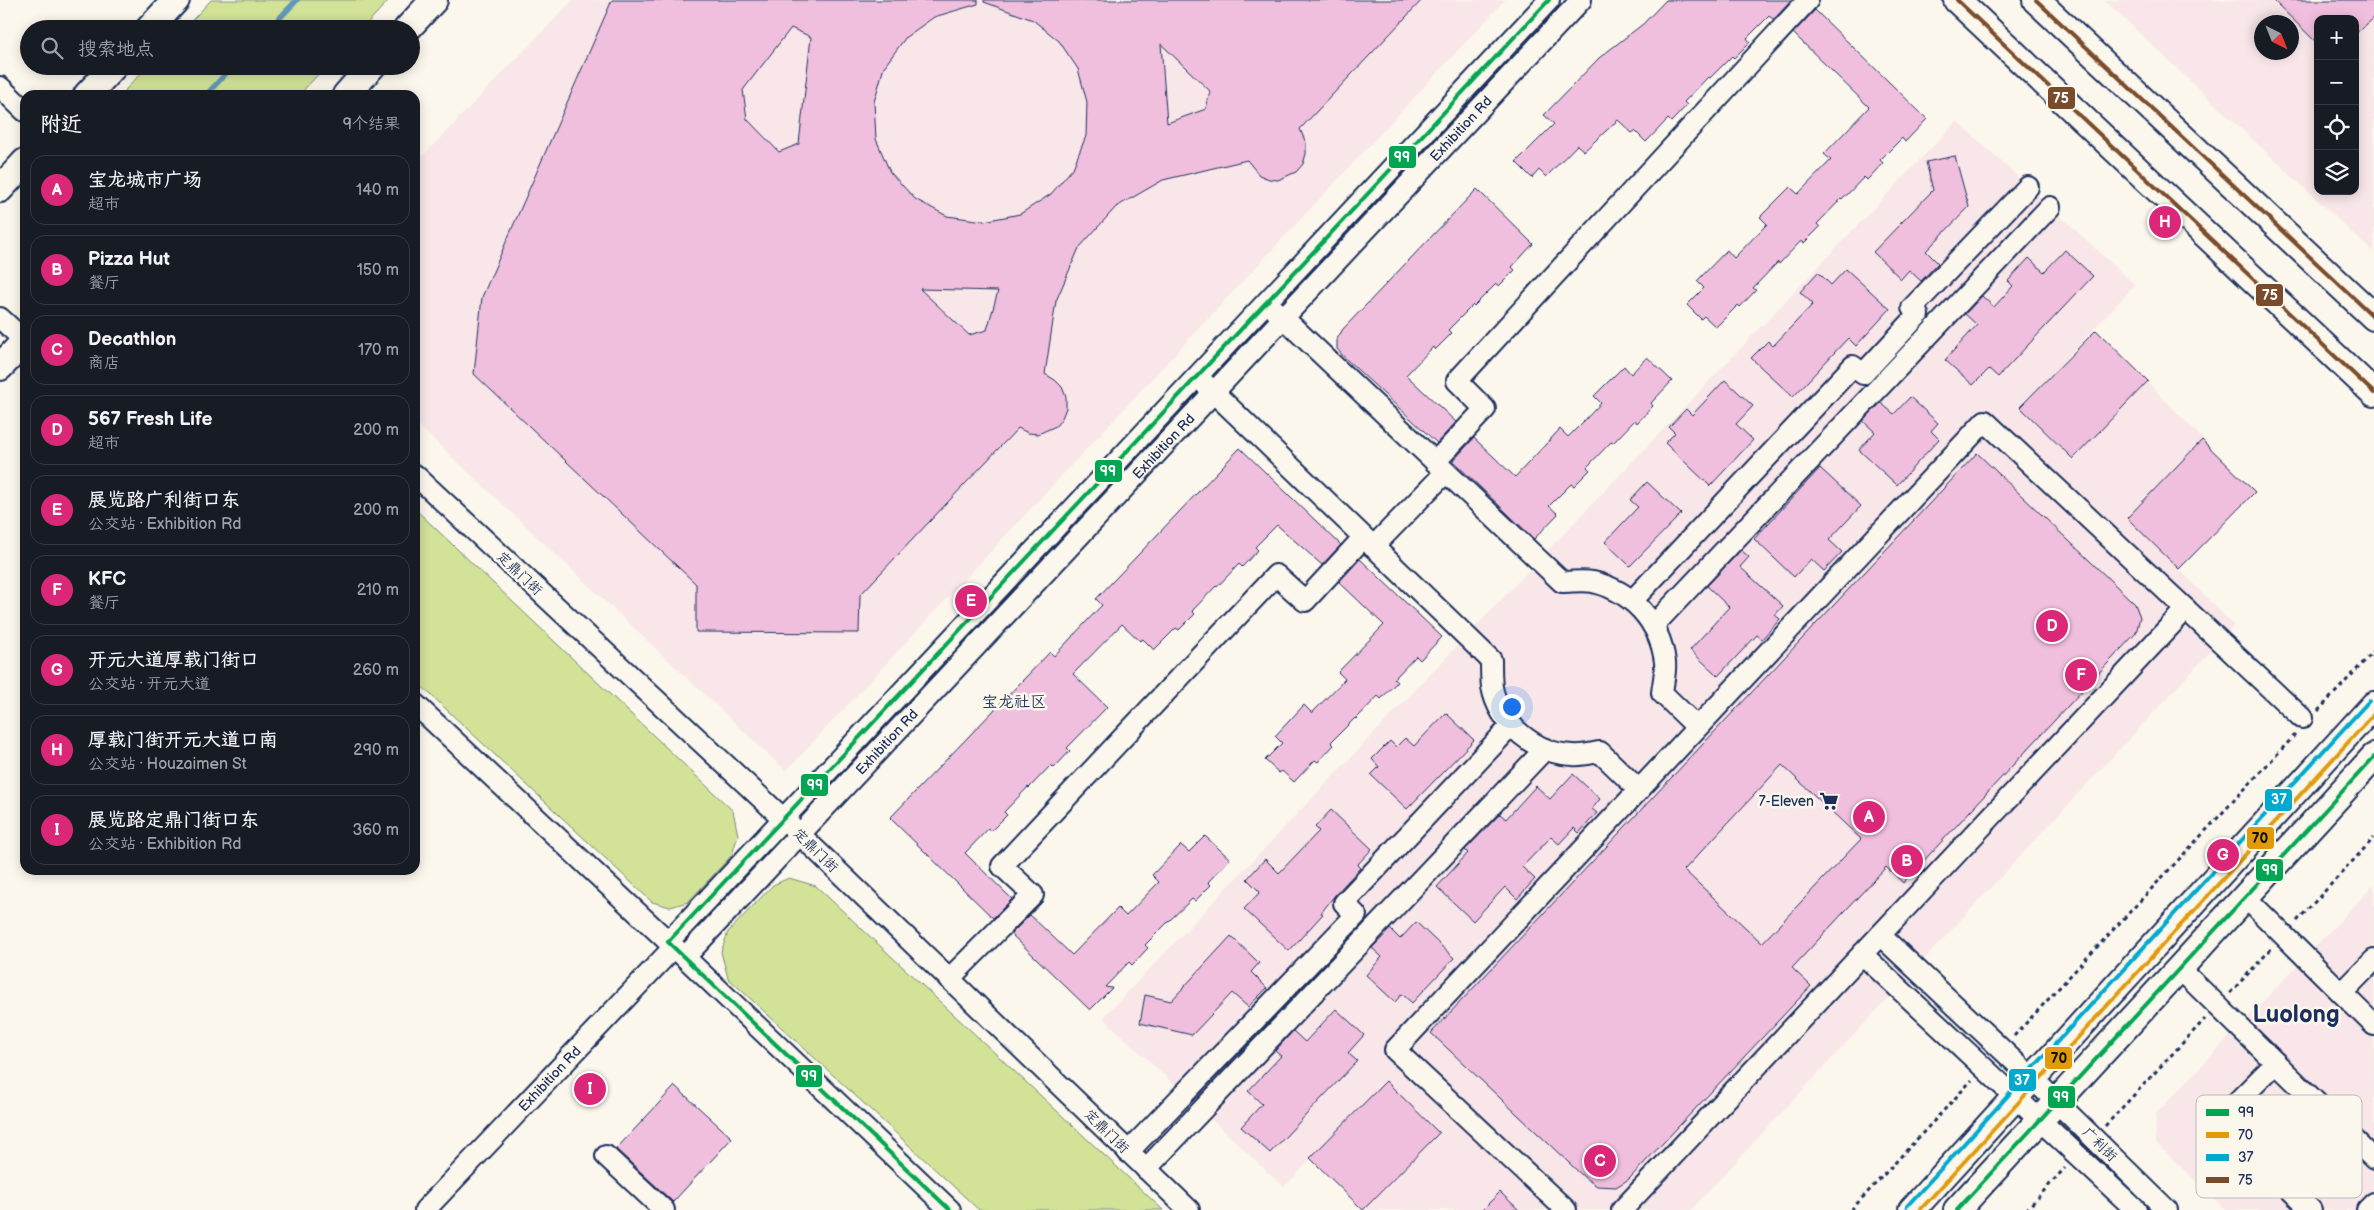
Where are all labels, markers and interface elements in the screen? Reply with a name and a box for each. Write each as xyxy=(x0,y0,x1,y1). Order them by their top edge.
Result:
north arrow xyxy=(2254,15,2299,60)
map controls xyxy=(2314,15,2359,195)
button: + xyxy=(2314,15,2359,60)
search box xyxy=(20,20,420,75)
icon: search xyxy=(38,34,66,62)
text: 搜索地点 xyxy=(78,38,154,61)
button: − xyxy=(2314,60,2359,105)
line badge: 75 xyxy=(2047,86,2076,110)
text: 75 xyxy=(2053,90,2069,107)
street label: Exhibition Rd xyxy=(1426,93,1496,165)
button: locate xyxy=(2314,105,2359,150)
text: 附近 xyxy=(40,112,82,137)
text: 9个结果 xyxy=(343,115,400,134)
line badge: 99 xyxy=(1388,145,1417,169)
text: 99 xyxy=(1394,149,1410,166)
button: layers xyxy=(2314,150,2359,195)
text: 宝龙城市广场 xyxy=(88,169,202,192)
text: A xyxy=(52,181,62,200)
text: 140 m xyxy=(356,181,399,200)
text: 超市 xyxy=(88,195,120,214)
pin: H xyxy=(2149,203,2181,241)
text: Pizza Hut xyxy=(88,248,170,271)
text: B xyxy=(51,261,63,280)
text: 150 m xyxy=(357,261,399,280)
text: 餐厅 xyxy=(88,274,120,293)
line badge: 75 xyxy=(2255,283,2284,307)
text: 75 xyxy=(2262,287,2278,304)
text: Decathlon xyxy=(88,328,176,351)
text: C xyxy=(51,341,63,360)
text: 170 m xyxy=(358,341,399,360)
text: 商店 xyxy=(88,354,120,373)
text: 567 Fresh Life xyxy=(88,408,212,431)
street label: Exhibition Rd xyxy=(1129,410,1198,483)
text: D xyxy=(51,421,63,440)
text: 200 m xyxy=(353,421,399,440)
text: 超市 xyxy=(88,434,120,453)
line badge: 99 xyxy=(1094,459,1123,483)
text: 99 xyxy=(1100,463,1116,480)
text: 展览路广利街口东 xyxy=(88,489,240,512)
text: E xyxy=(52,501,62,520)
text: 200 m xyxy=(353,501,399,520)
text: 公交站 · Exhibition Rd xyxy=(88,515,241,534)
street label: 定鼎门街 xyxy=(493,548,546,599)
text: KFC xyxy=(88,568,126,591)
text: F xyxy=(52,581,62,600)
text: 210 m xyxy=(357,581,399,600)
pin: E xyxy=(955,582,987,620)
text: 餐厅 xyxy=(88,594,120,613)
pin: D xyxy=(2036,607,2068,645)
text: 开元大道厚载门街口 xyxy=(88,649,259,672)
pin: F xyxy=(2065,656,2097,694)
text: G xyxy=(51,661,63,680)
text: 260 m xyxy=(353,661,399,680)
text: 公交站 · 开元大道 xyxy=(88,675,210,694)
district label: 宝龙社区 xyxy=(982,693,1046,712)
your location xyxy=(1499,694,1525,720)
street label: Exhibition Rd xyxy=(852,706,922,778)
text: 厚载门街开元大道口南 xyxy=(88,729,278,752)
text: H xyxy=(51,741,63,760)
text: 290 m xyxy=(353,741,399,760)
text: 公交站 · Houzaimen St xyxy=(88,755,247,774)
line badge: 99 xyxy=(800,773,829,797)
text: 99 xyxy=(807,777,823,794)
line badge: 37 xyxy=(2264,788,2293,812)
supermarket icon: 7-Eleven xyxy=(1818,790,1840,812)
text: 37 xyxy=(2271,791,2287,808)
place label: 7-Eleven xyxy=(1759,793,1814,810)
pin: A xyxy=(1853,798,1885,836)
text: 展览路定鼎门街口东 xyxy=(88,809,259,832)
text: I xyxy=(54,821,60,840)
text: 360 m xyxy=(352,821,399,840)
street label: 定鼎门街 xyxy=(790,825,842,876)
line badge: 70 xyxy=(2246,826,2275,850)
text: 70 xyxy=(2252,830,2269,847)
text: 公交站 · Exhibition Rd xyxy=(88,835,241,854)
pin: G xyxy=(2207,836,2239,874)
pin: B xyxy=(1891,842,1923,880)
line badge: 99 xyxy=(2255,858,2284,882)
text: 99 xyxy=(2262,862,2278,879)
district label: Luolong xyxy=(2252,1000,2340,1029)
street label: Exhibition Rd xyxy=(515,1043,585,1115)
line badge: 70 xyxy=(2044,1046,2073,1070)
text: 70 xyxy=(2051,1050,2068,1067)
line badge: 99 xyxy=(795,1064,823,1088)
text: 99 xyxy=(801,1068,817,1085)
line badge: 37 xyxy=(2008,1068,2037,1092)
pin: I xyxy=(574,1070,606,1108)
text: 37 xyxy=(2014,1072,2030,1089)
line badge: 99 xyxy=(2047,1085,2076,1109)
text: 99 xyxy=(2053,1089,2069,1106)
legend xyxy=(2196,1095,2362,1198)
text: 99 xyxy=(2238,1104,2254,1121)
street label: 定鼎门街 xyxy=(1081,1106,1133,1157)
street label: 广利街 xyxy=(2079,1124,2121,1165)
text: 70 xyxy=(2238,1127,2253,1144)
pin: C xyxy=(1584,1142,1616,1180)
text: 37 xyxy=(2238,1149,2254,1166)
text: 75 xyxy=(2238,1172,2253,1189)

